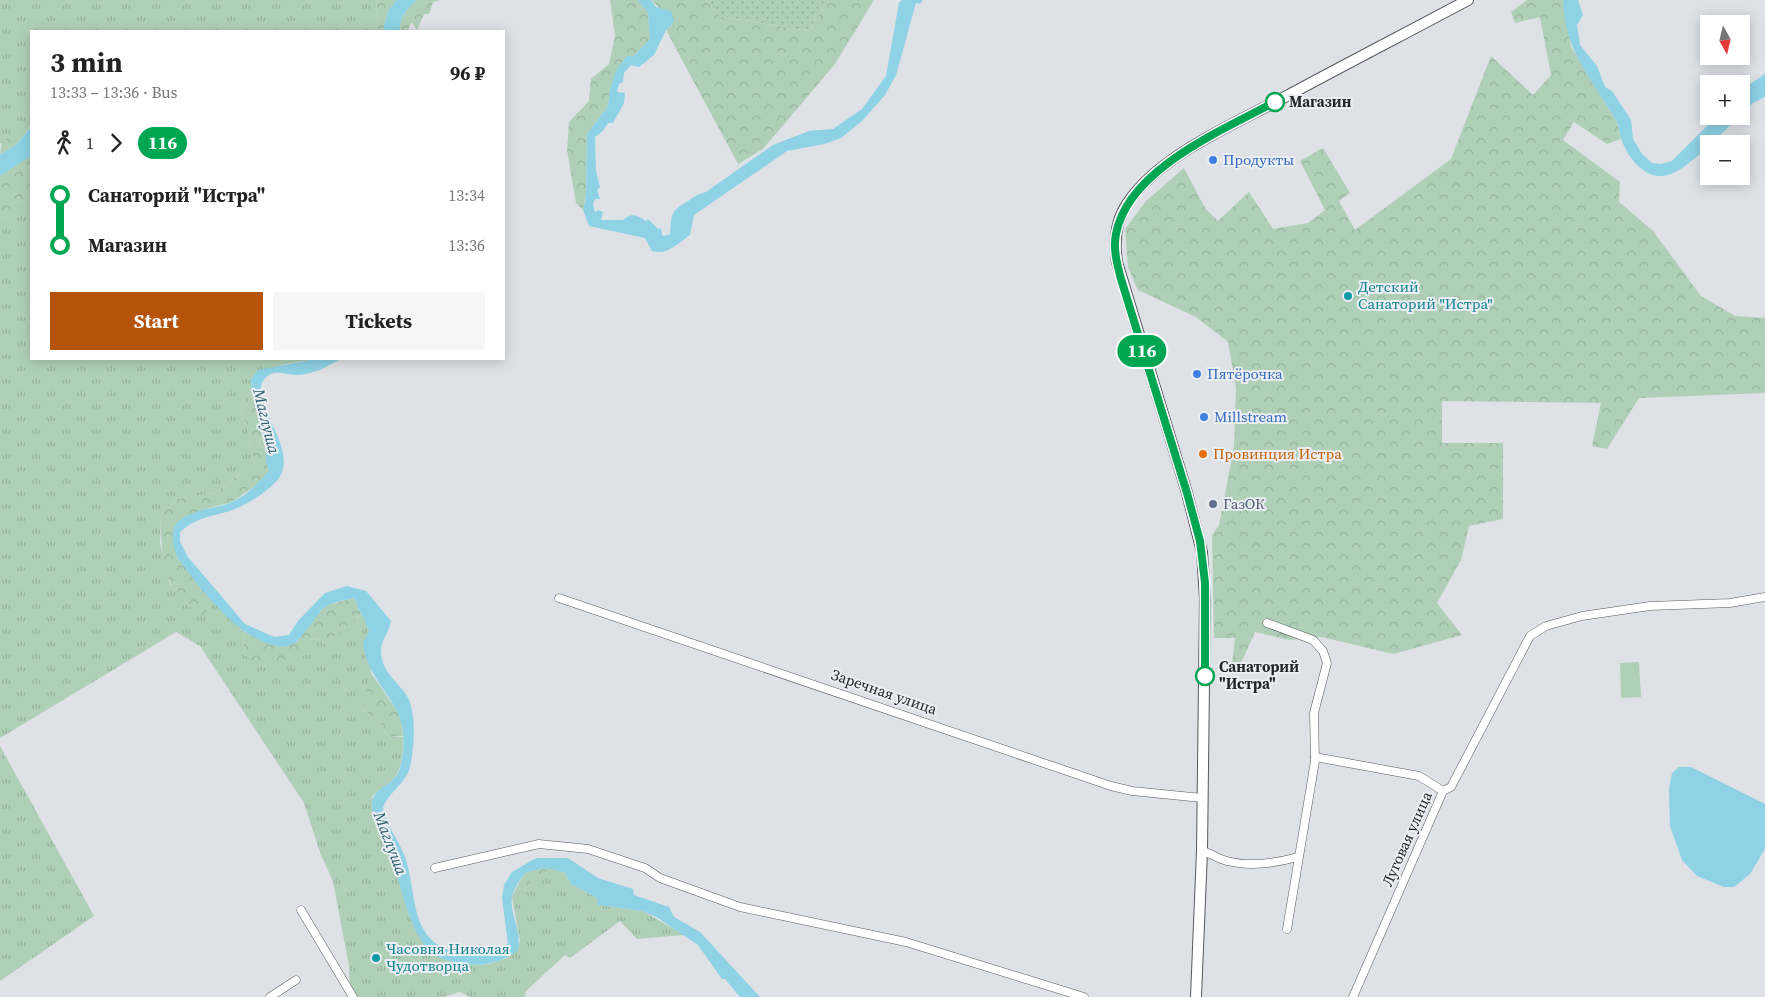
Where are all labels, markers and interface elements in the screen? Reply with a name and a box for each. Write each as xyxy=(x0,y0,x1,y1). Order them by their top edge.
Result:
north arrow xyxy=(1700,15,1750,65)
map controls xyxy=(1700,15,1750,185)
text: 3 min xyxy=(50,43,123,81)
text: 96 ₽ xyxy=(450,60,485,86)
button: + xyxy=(1700,75,1750,125)
text: 13:33 – 13:36 · Bus xyxy=(50,81,178,103)
place label: Магазин xyxy=(1289,91,1352,112)
marker: Магазин xyxy=(1265,92,1285,112)
icon: walk xyxy=(50,129,78,157)
icon: forward xyxy=(102,129,130,157)
text: 116 xyxy=(148,130,177,155)
text: 1 xyxy=(86,132,94,154)
button: − xyxy=(1700,135,1750,185)
place label: Продукты xyxy=(1223,149,1294,170)
marker: Продукты xyxy=(1207,154,1219,166)
text: Санаторий "Истра" xyxy=(88,182,265,208)
text: 13:34 xyxy=(448,184,485,206)
text: Магазин xyxy=(88,232,167,258)
text: 13:36 xyxy=(448,234,485,256)
place label: Детский Санаторий "Истра" xyxy=(1358,276,1493,314)
marker: Детский Санаторий "Истра" xyxy=(1342,290,1354,302)
button: Start xyxy=(50,292,263,350)
button: Tickets xyxy=(273,292,485,350)
line badge: 116 xyxy=(1113,335,1171,367)
text: 116 xyxy=(1127,338,1157,363)
place label: Пятёрочка xyxy=(1207,363,1283,384)
marker: Пятёрочка xyxy=(1191,368,1203,380)
water label: Маглуша xyxy=(248,385,286,456)
place label: Millstream xyxy=(1214,406,1288,427)
marker: Millstream xyxy=(1198,411,1210,423)
place label: Провинция Истра xyxy=(1213,443,1342,464)
marker: Провинция Истра xyxy=(1197,448,1209,460)
place label: ГазОК xyxy=(1223,493,1265,514)
marker: ГазОК xyxy=(1207,498,1219,510)
place label: Санаторий "Истра" xyxy=(1219,656,1299,694)
street label: Заречная улица xyxy=(828,664,940,720)
marker: Санаторий "Истра" xyxy=(1195,666,1215,686)
street label: Луговая улица xyxy=(1376,788,1437,890)
water label: Маглуша xyxy=(369,807,413,878)
place label: Часовня Николая Чудотворца xyxy=(386,938,510,976)
marker: Часовня Николая Чудотворца xyxy=(370,952,382,964)

